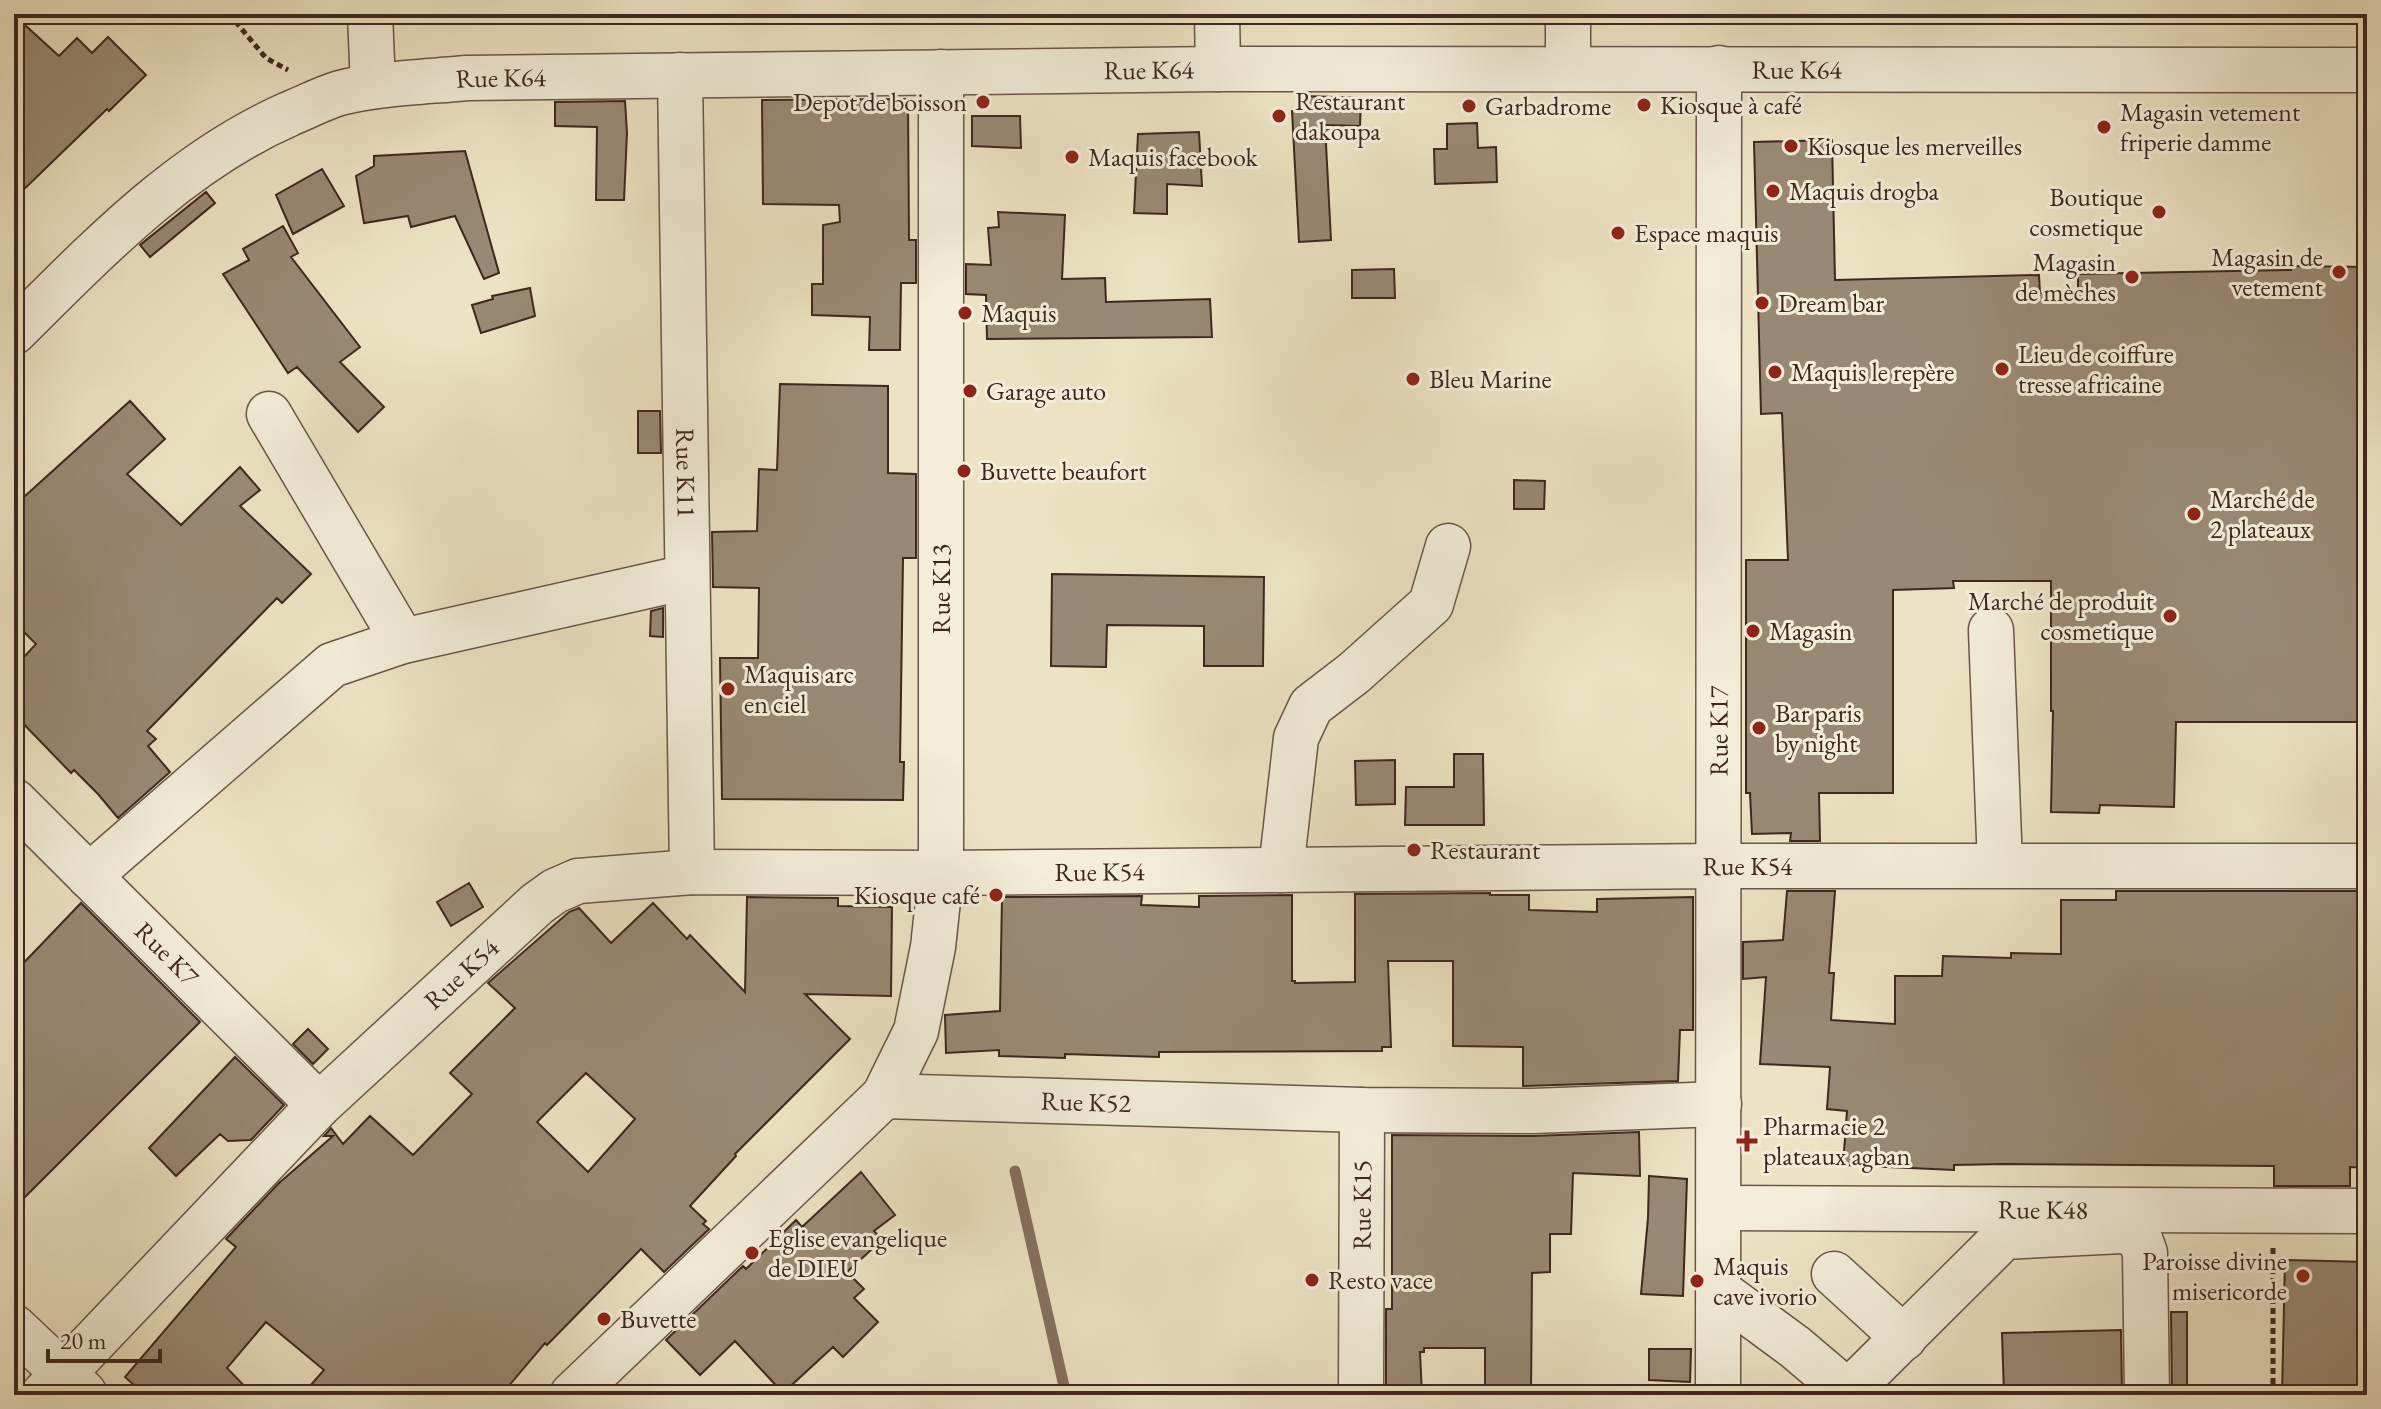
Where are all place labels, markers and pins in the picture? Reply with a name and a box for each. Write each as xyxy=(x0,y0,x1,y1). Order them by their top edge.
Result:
place label: Restaurant dakoupa xyxy=(1295,84,1405,148)
place label: Depot de boisson xyxy=(793,85,967,119)
place label: Kiosque à café xyxy=(1660,88,1802,122)
place label: Garbadrome xyxy=(1485,89,1611,123)
marker: Depot de boisson xyxy=(974,93,992,111)
place label: Magasin vetement friperie damme xyxy=(2120,95,2300,159)
marker: Kiosque à café xyxy=(1635,96,1653,114)
marker: Garbadrome xyxy=(1460,97,1478,115)
marker: Restaurant dakoupa xyxy=(1270,107,1288,125)
marker: Magasin vetement friperie damme xyxy=(2095,118,2113,136)
place label: Kiosque les merveilles xyxy=(1807,129,2022,163)
marker: Kiosque les merveilles xyxy=(1782,137,1800,155)
place label: Maquis facebook xyxy=(1088,140,1258,174)
marker: Maquis facebook xyxy=(1063,148,1081,166)
place label: Maquis drogba xyxy=(1789,174,1939,208)
place label: Boutique cosmetique xyxy=(2029,180,2143,244)
marker: Maquis drogba xyxy=(1764,182,1782,200)
marker: Boutique cosmetique xyxy=(2150,203,2168,221)
place label: Espace maquis xyxy=(1634,216,1778,250)
marker: Espace maquis xyxy=(1609,224,1627,242)
place label: Magasin de vetement xyxy=(2211,240,2323,304)
place label: Magasin de mèches xyxy=(2015,245,2116,309)
marker: Magasin de vetement xyxy=(2330,263,2348,281)
marker: Magasin de mèches xyxy=(2123,268,2141,286)
place label: Dream bar xyxy=(1778,286,1884,320)
marker: Dream bar xyxy=(1753,294,1771,312)
place label: Maquis xyxy=(981,296,1056,330)
marker: Maquis xyxy=(956,304,974,322)
place label: Lieu de coiffure tresse africaine xyxy=(2018,337,2174,401)
place label: Maquis le repère xyxy=(1791,355,1954,389)
marker: Lieu de coiffure tresse africaine xyxy=(1993,360,2011,378)
place label: Bleu Marine xyxy=(1429,362,1552,396)
marker: Maquis le repère xyxy=(1766,363,1784,381)
marker: Bleu Marine xyxy=(1404,370,1422,388)
place label: Garage auto xyxy=(986,374,1106,408)
marker: Garage auto xyxy=(961,382,979,400)
place label: Buvette beaufort xyxy=(980,454,1146,488)
marker: Buvette beaufort xyxy=(955,462,973,480)
place label: Marché de 2 plateaux xyxy=(2210,482,2315,546)
marker: Marché de 2 plateaux xyxy=(2185,505,2203,523)
place label: Marché de produit cosmetique xyxy=(1968,584,2154,648)
marker: Marché de produit cosmetique xyxy=(2161,607,2179,625)
place label: Magasin xyxy=(1769,614,1853,648)
marker: Magasin xyxy=(1744,622,1762,640)
place label: Maquis arc en ciel xyxy=(744,657,854,721)
marker: Maquis arc en ciel xyxy=(719,680,737,698)
place label: Bar paris by night xyxy=(1775,696,1861,760)
marker: Bar paris by night xyxy=(1750,719,1768,737)
place label: Restaurant xyxy=(1430,833,1540,867)
marker: Restaurant xyxy=(1405,841,1423,859)
place label: Kiosque café xyxy=(854,878,980,912)
marker: Kiosque café xyxy=(987,886,1005,904)
place label: Pharmacie 2 plateaux agban xyxy=(1763,1109,1910,1173)
marker: Pharmacie 2 plateaux agban xyxy=(1738,1132,1756,1150)
place label: Eglise evangelique de DIEU xyxy=(768,1221,947,1285)
marker: Eglise evangelique de DIEU xyxy=(743,1244,761,1262)
place label: Paroisse divine misericorde xyxy=(2142,1244,2287,1308)
place label: Maquis cave ivorio xyxy=(1713,1249,1817,1313)
place label: Resto vace xyxy=(1328,1263,1433,1297)
marker: Paroisse divine misericorde xyxy=(2294,1267,2312,1285)
marker: Resto vace xyxy=(1303,1271,1321,1289)
marker: Maquis cave ivorio xyxy=(1688,1272,1706,1290)
place label: Buvette xyxy=(620,1302,696,1336)
marker: Buvette xyxy=(595,1310,613,1328)

